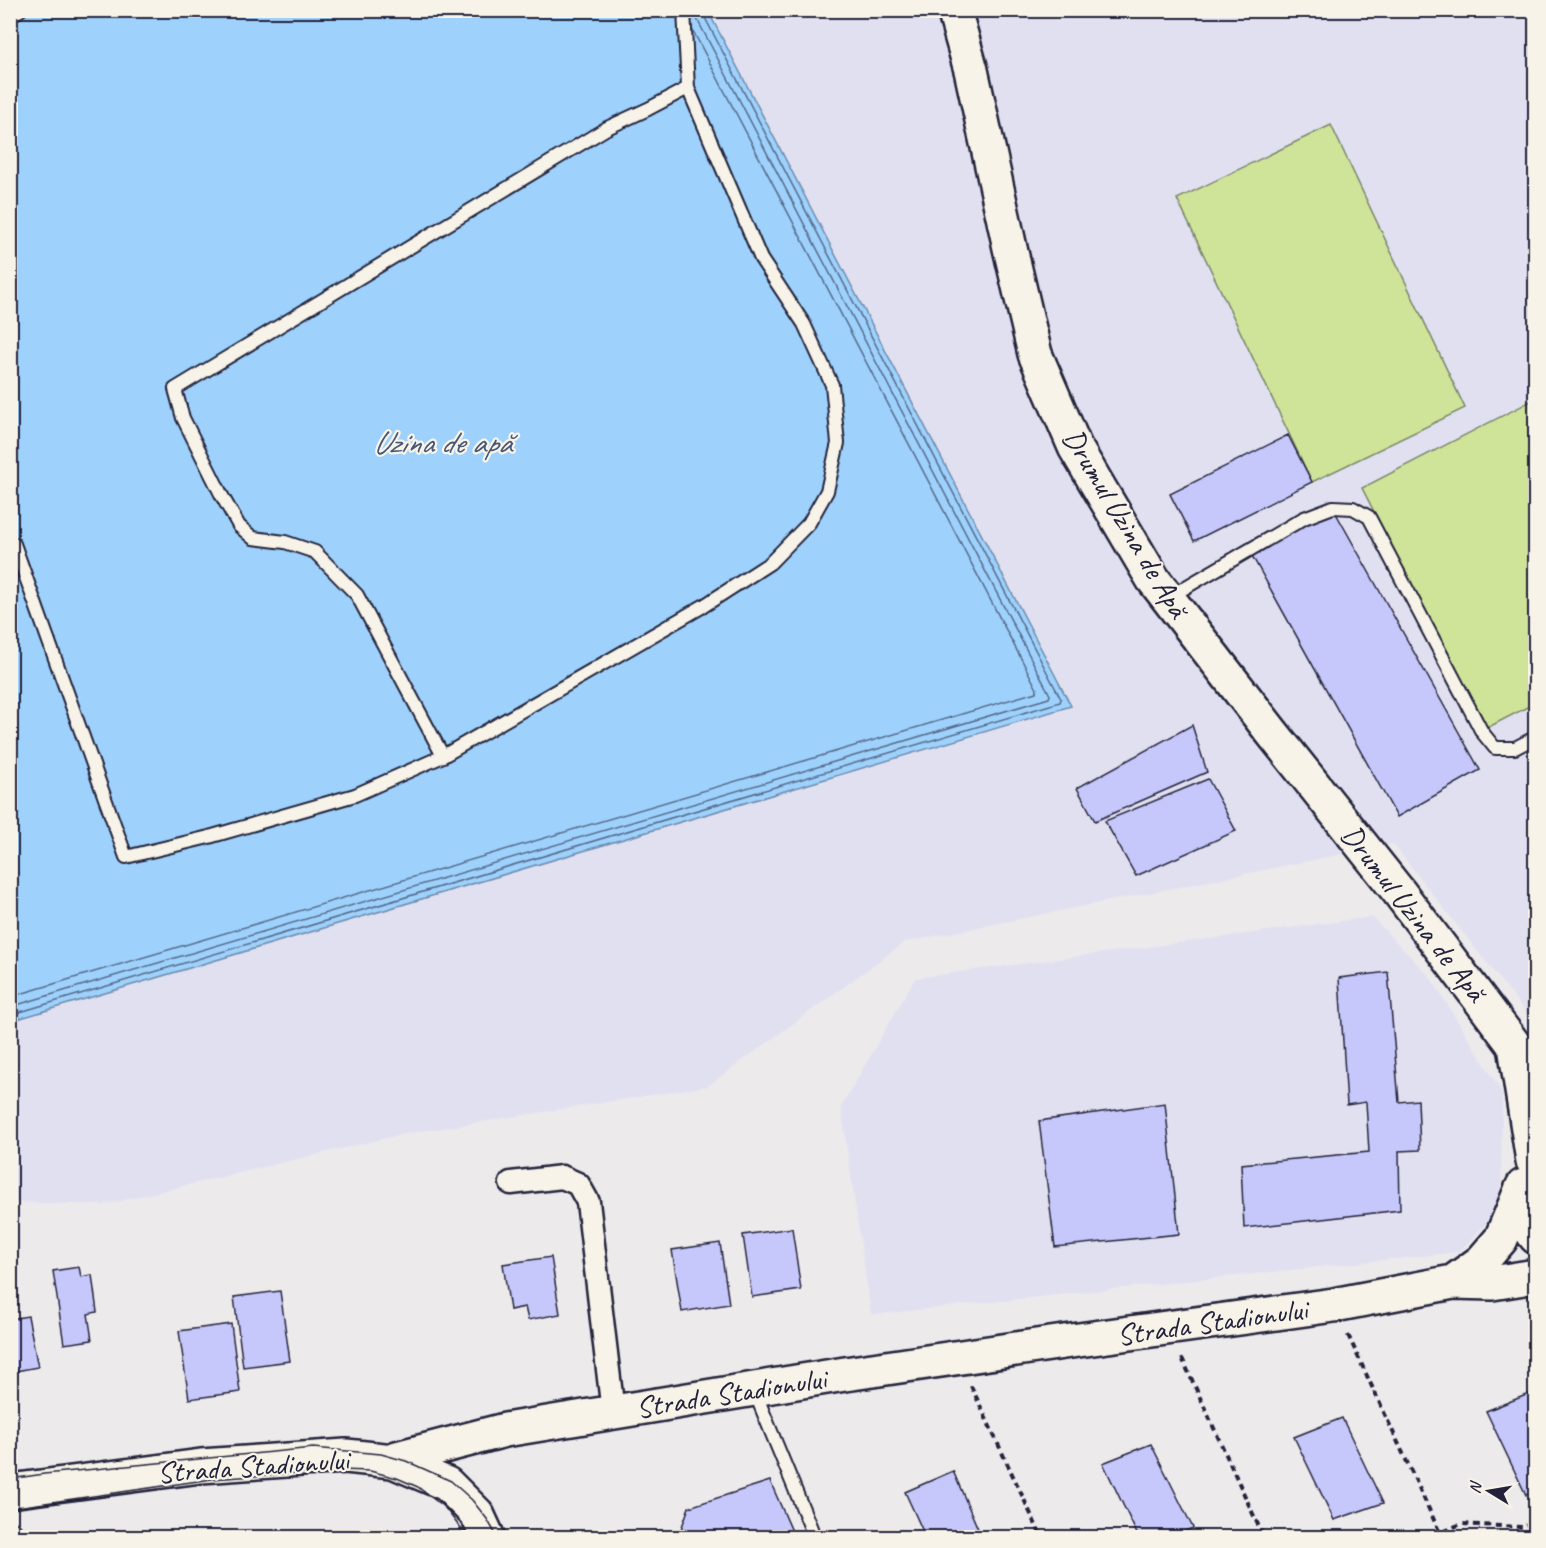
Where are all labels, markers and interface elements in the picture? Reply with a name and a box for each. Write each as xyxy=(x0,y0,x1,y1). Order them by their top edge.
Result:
water label: Uzina de apă xyxy=(373,422,518,463)
street label: Drumul Uzina de Apă xyxy=(1055,422,1199,627)
street label: Drumul Uzina de Apă xyxy=(1333,817,1497,1011)
street label: Strada Stadionului xyxy=(1114,1289,1313,1354)
street label: Strada Stadionului xyxy=(633,1359,832,1427)
street label: Strada Stadionului xyxy=(156,1440,353,1492)
north arrow xyxy=(1459,1461,1519,1521)
text: N xyxy=(1464,1479,1487,1495)

